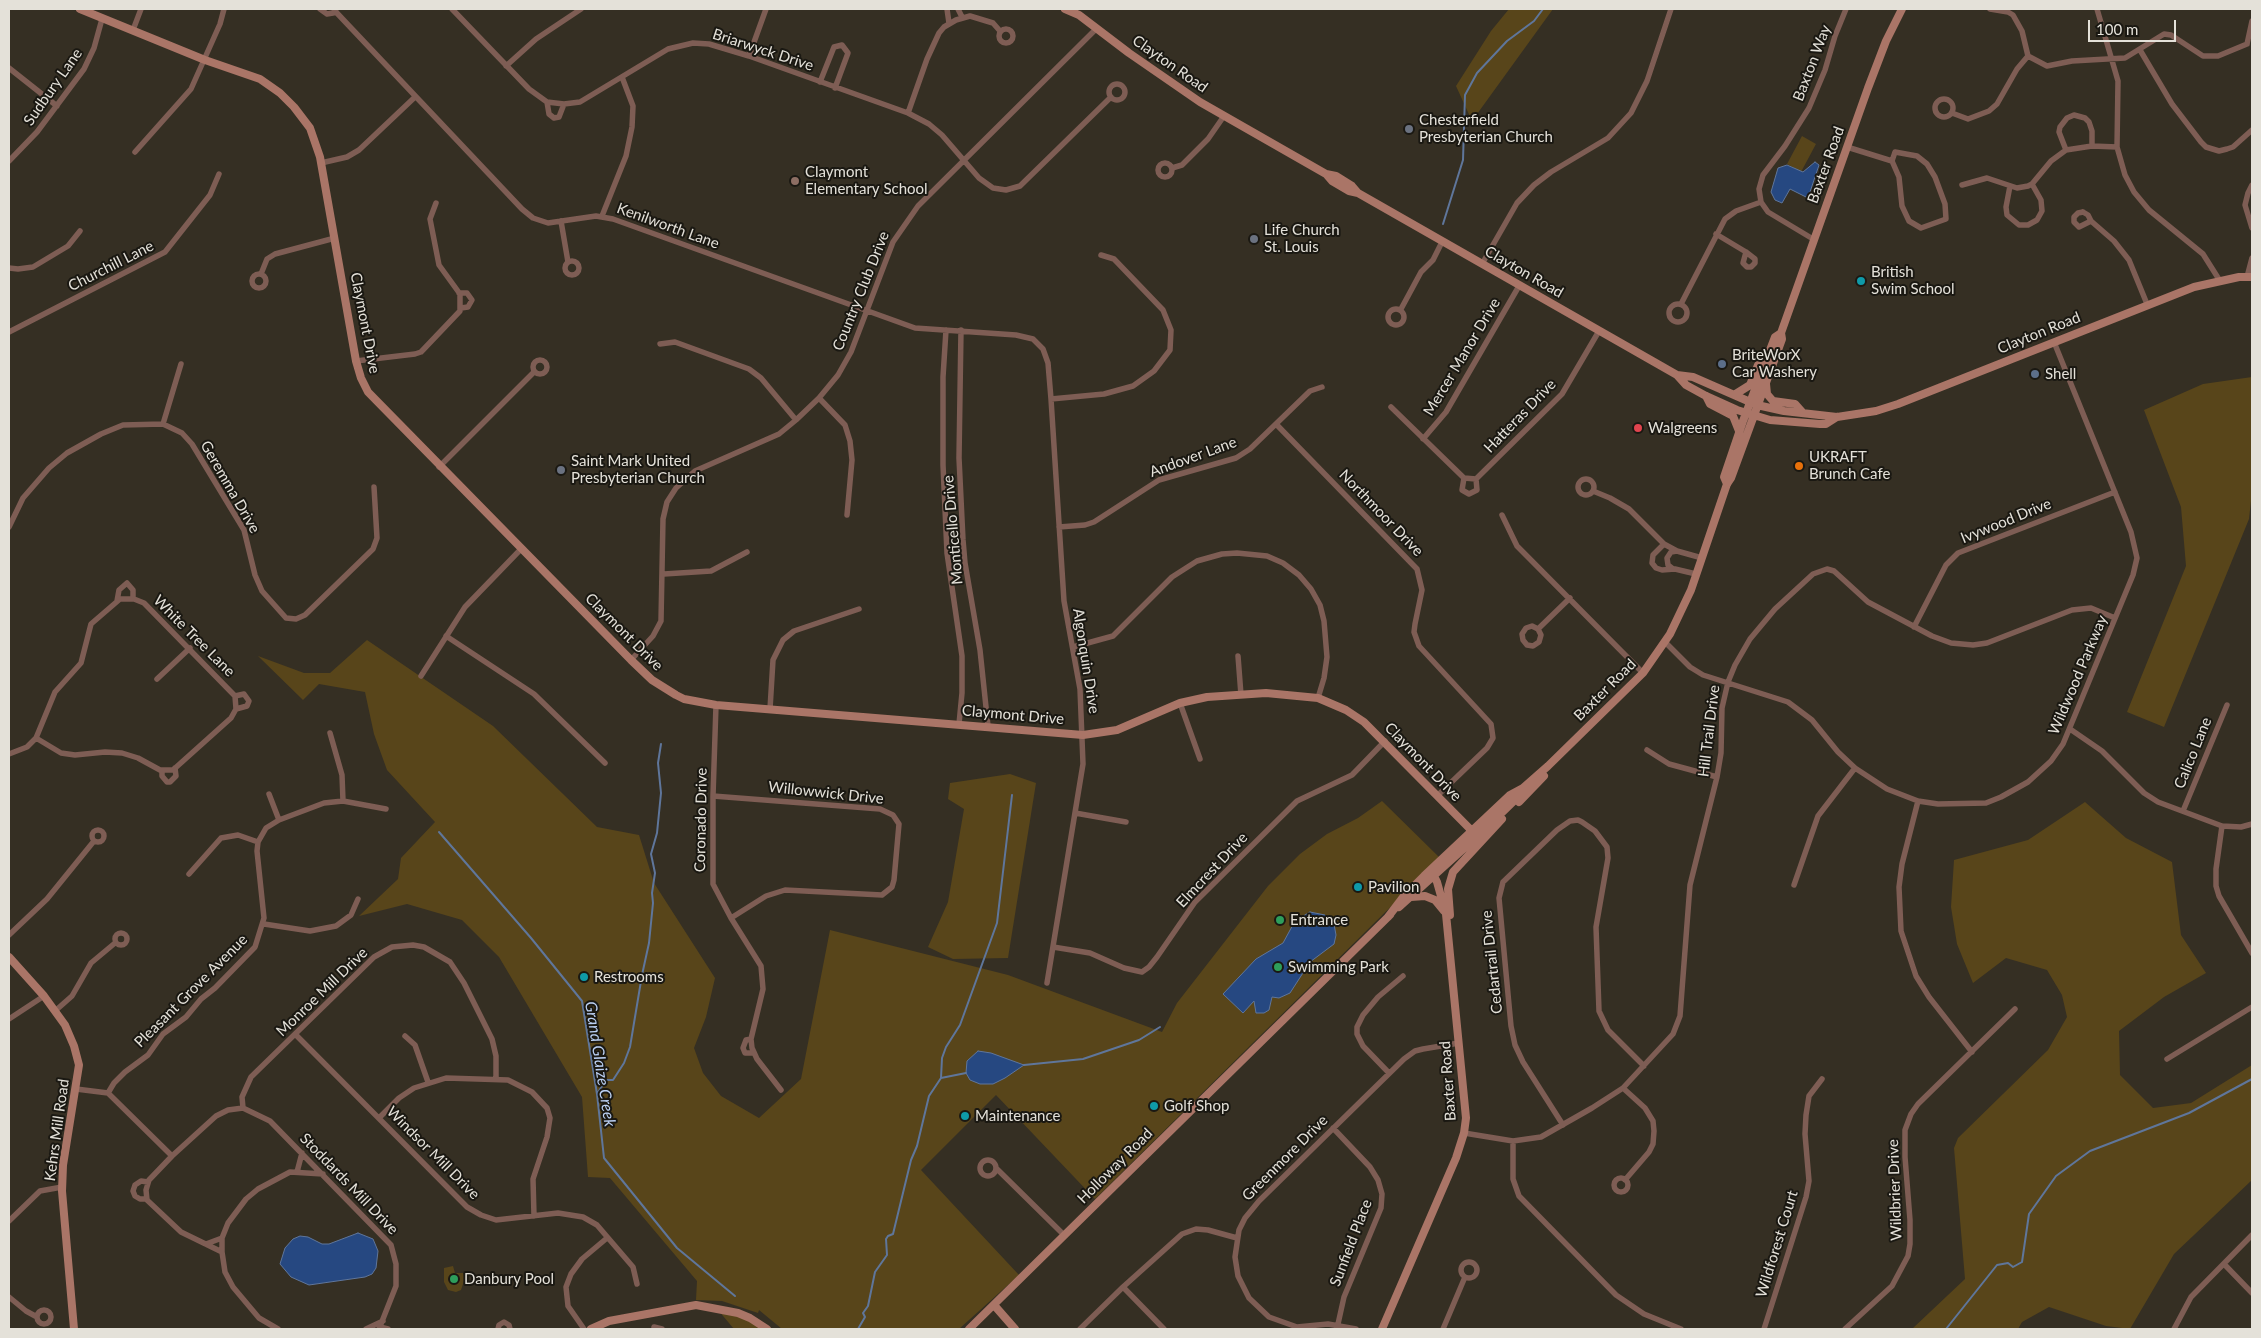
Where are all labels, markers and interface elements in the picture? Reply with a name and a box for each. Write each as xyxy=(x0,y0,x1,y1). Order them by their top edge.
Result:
scale bar xyxy=(2091,10,2178,42)
text: 100 m xyxy=(2096,20,2138,38)
street label: Baxton Way xyxy=(1789,22,1835,104)
street label: Briarwyck Drive xyxy=(710,25,816,75)
street label: Clayton Road xyxy=(1129,31,1211,97)
street label: Sudbury Lane xyxy=(20,45,86,129)
place label: Chesterfield Presbyterian Church xyxy=(1419,111,1553,146)
marker: Chesterfield Presbyterian Church xyxy=(1403,123,1415,135)
street label: Baxter Road xyxy=(1804,124,1848,206)
place label: Claymont Elementary School xyxy=(805,163,928,198)
marker: Claymont Elementary School xyxy=(789,175,801,187)
street label: Kenilworth Lane xyxy=(614,199,722,253)
place label: Life Church St. Louis xyxy=(1264,221,1340,256)
street label: Country Club Drive xyxy=(829,229,893,353)
marker: Life Church St. Louis xyxy=(1248,233,1260,245)
street label: Churchill Lane xyxy=(65,237,157,295)
street label: Clayton Road xyxy=(1481,242,1567,302)
place label: British Swim School xyxy=(1871,263,1955,298)
street label: Claymont Drive xyxy=(346,271,384,375)
marker: British Swim School xyxy=(1855,275,1867,287)
street label: Mercer Manor Drive xyxy=(1420,295,1504,419)
street label: Clayton Road xyxy=(1995,308,2083,358)
place label: BriteWorX Car Washery xyxy=(1732,346,1817,381)
marker: BriteWorX Car Washery xyxy=(1716,358,1728,370)
place label: Shell xyxy=(2045,365,2076,383)
marker: Shell xyxy=(2029,368,2041,380)
street label: Hatteras Drive xyxy=(1480,375,1560,457)
place label: Walgreens xyxy=(1648,419,1717,437)
marker: Walgreens xyxy=(1632,422,1644,434)
street label: Andover Lane xyxy=(1147,433,1239,481)
street label: Geremma Drive xyxy=(196,438,264,536)
place label: UKRAFT Brunch Cafe xyxy=(1809,448,1890,483)
place label: Saint Mark United Presbyterian Church xyxy=(571,452,705,487)
marker: UKRAFT Brunch Cafe xyxy=(1793,460,1805,472)
marker: Saint Mark United Presbyterian Church xyxy=(555,464,567,476)
street label: Northmoor Drive xyxy=(1335,466,1427,560)
street label: Monticello Drive xyxy=(939,475,967,585)
street label: Ivywood Drive xyxy=(1958,495,2054,547)
street label: Claymont Drive xyxy=(581,589,667,675)
street label: White Tree Lane xyxy=(149,591,239,681)
street label: Algonquin Drive xyxy=(1069,607,1103,715)
street label: Wildwood Parkway xyxy=(2045,613,2111,737)
street label: Baxter Road xyxy=(1570,655,1640,725)
street label: Hill Trail Drive xyxy=(1694,684,1724,778)
street label: Claymont Drive xyxy=(961,702,1065,728)
street label: Calico Lane xyxy=(2171,715,2215,791)
street label: Claymont Drive xyxy=(1381,719,1465,805)
street label: Coronado Drive xyxy=(691,768,711,872)
street label: Willowwick Drive xyxy=(767,778,885,808)
street label: Elmcrest Drive xyxy=(1173,829,1251,911)
place label: Pavilion xyxy=(1368,878,1419,896)
marker: Pavilion xyxy=(1352,881,1364,893)
street label: Cedartrail Drive xyxy=(1478,909,1506,1015)
place label: Entrance xyxy=(1290,911,1348,929)
marker: Entrance xyxy=(1274,914,1286,926)
street label: Pleasant Grove Avenue xyxy=(131,931,251,1051)
street label: Monroe Mill Drive xyxy=(273,944,371,1040)
place label: Swimming Park xyxy=(1288,958,1389,976)
marker: Swimming Park xyxy=(1272,961,1284,973)
place label: Restrooms xyxy=(594,968,664,986)
marker: Restrooms xyxy=(578,971,590,983)
water label: Grand Glaize Creek xyxy=(581,1000,619,1128)
street label: Baxter Road xyxy=(1436,1040,1460,1122)
street label: Kehrs Mill Road xyxy=(41,1078,73,1182)
place label: Golf Shop xyxy=(1164,1097,1229,1115)
marker: Golf Shop xyxy=(1148,1100,1160,1112)
street label: Windsor Mill Drive xyxy=(383,1103,483,1203)
place label: Maintenance xyxy=(975,1107,1060,1125)
marker: Maintenance xyxy=(959,1110,971,1122)
street label: Greenmore Drive xyxy=(1238,1111,1332,1205)
street label: Holloway Road xyxy=(1074,1125,1156,1207)
street label: Stoddards Mill Drive xyxy=(296,1130,402,1238)
street label: Wildbrier Drive xyxy=(1884,1139,1906,1241)
street label: Wildforest Court xyxy=(1752,1188,1802,1300)
street label: Sunfield Place xyxy=(1326,1197,1376,1289)
place label: Danbury Pool xyxy=(464,1270,554,1288)
marker: Danbury Pool xyxy=(448,1273,460,1285)

